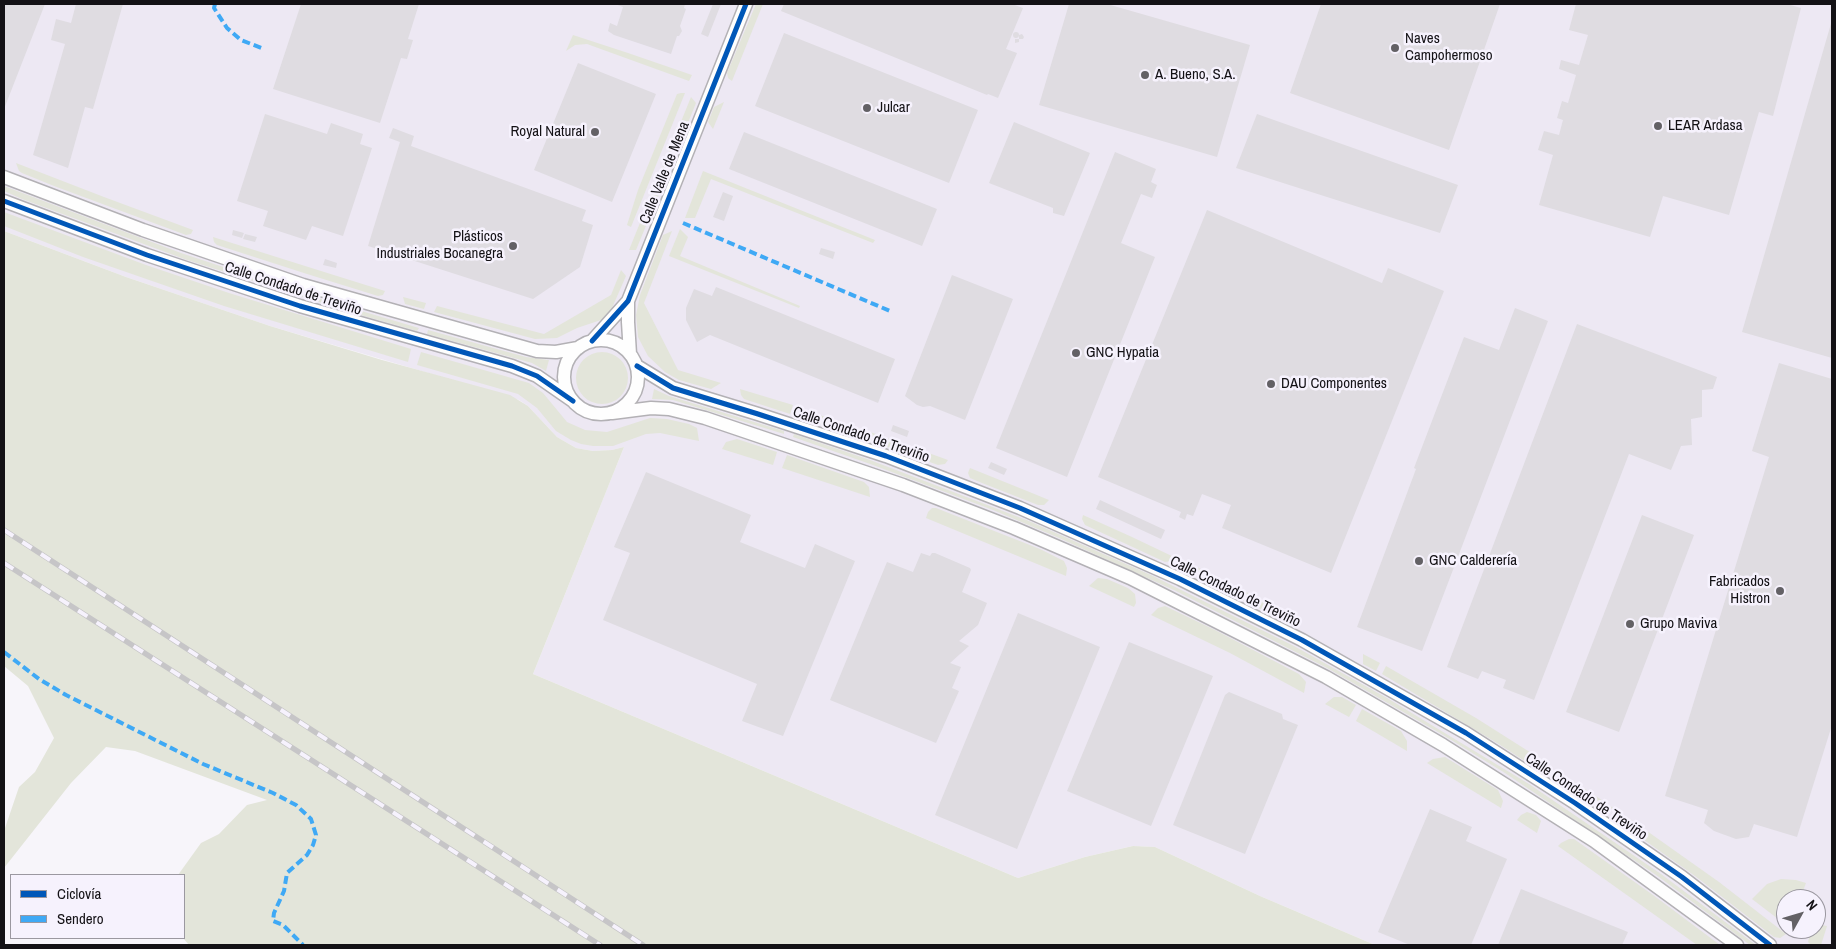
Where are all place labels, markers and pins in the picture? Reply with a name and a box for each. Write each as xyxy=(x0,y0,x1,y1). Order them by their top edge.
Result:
place label: Naves Campohermoso xyxy=(1405,30,1492,65)
marker: Naves Campohermoso xyxy=(1389,42,1401,54)
place label: A. Bueno, S.A. xyxy=(1155,66,1236,84)
marker: A. Bueno, S.A. xyxy=(1139,69,1151,81)
place label: Julcar xyxy=(877,99,910,117)
marker: Julcar xyxy=(861,102,873,114)
place label: LEAR Ardasa xyxy=(1668,117,1743,135)
marker: LEAR Ardasa xyxy=(1652,120,1664,132)
place label: Royal Natural xyxy=(510,123,585,141)
marker: Royal Natural xyxy=(589,126,601,138)
place label: Plásticos Industriales Bocanegra xyxy=(377,228,503,263)
marker: Plásticos Industriales Bocanegra xyxy=(507,240,519,252)
place label: GNC Hypatia xyxy=(1086,344,1159,362)
marker: GNC Hypatia xyxy=(1070,347,1082,359)
place label: DAU Componentes xyxy=(1281,375,1387,393)
marker: DAU Componentes xyxy=(1265,378,1277,390)
place label: GNC Calderería xyxy=(1429,552,1517,570)
marker: GNC Calderería xyxy=(1413,555,1425,567)
place label: Fabricados Histron xyxy=(1709,573,1770,608)
marker: Fabricados Histron xyxy=(1774,585,1786,597)
place label: Grupo Maviva xyxy=(1640,615,1717,633)
marker: Grupo Maviva xyxy=(1624,618,1636,630)

